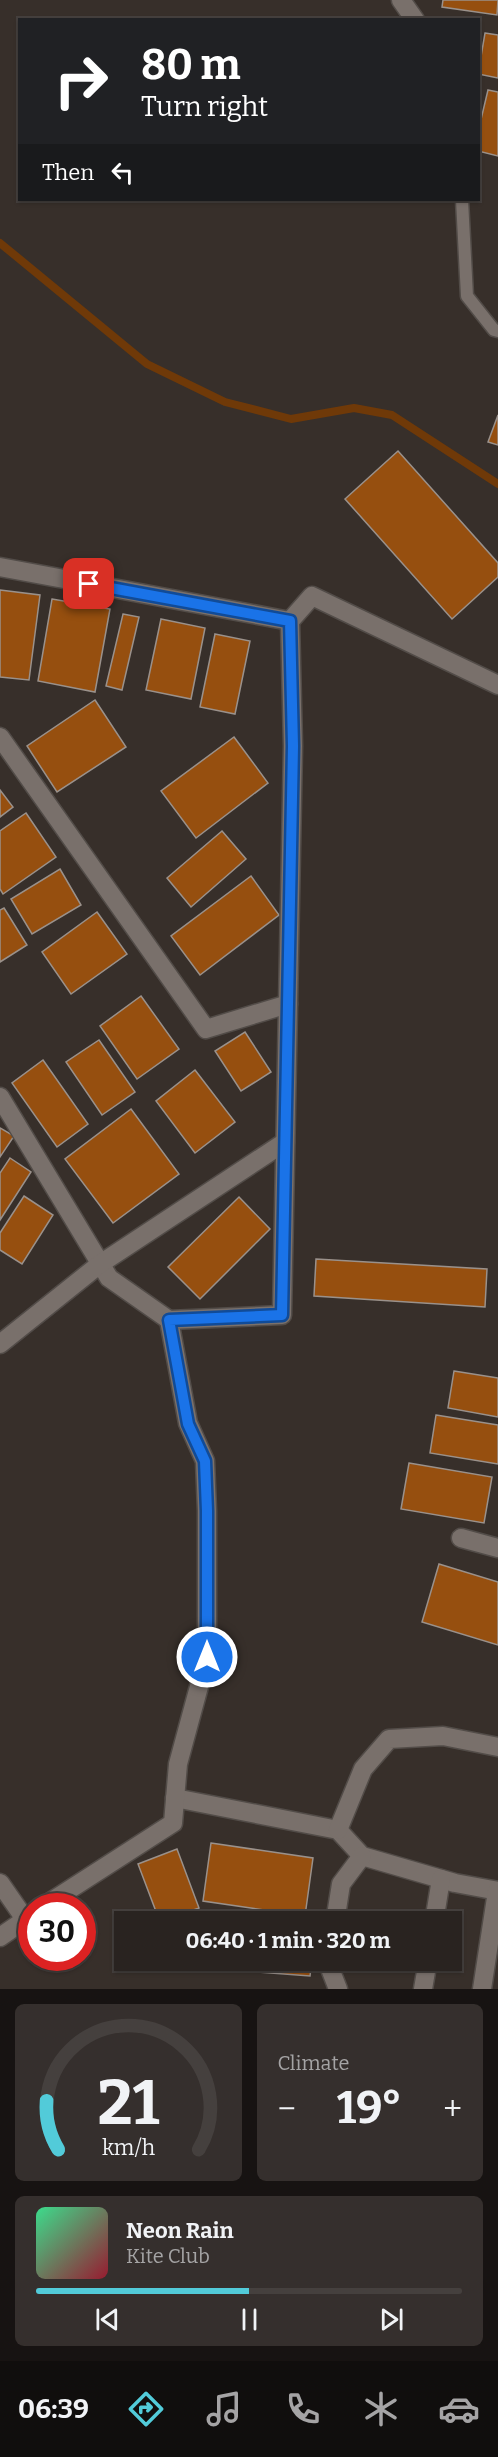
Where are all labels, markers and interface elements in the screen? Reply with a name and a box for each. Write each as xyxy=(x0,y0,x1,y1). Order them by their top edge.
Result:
text: 80 m xyxy=(141,40,241,90)
icon: right xyxy=(42,42,120,120)
text: Turn right xyxy=(141,91,268,123)
icon: left xyxy=(106,156,139,189)
text: Then xyxy=(42,159,94,186)
pin xyxy=(63,558,114,609)
icon: arrive xyxy=(72,567,105,600)
position arrow xyxy=(175,1625,239,1689)
speed limit sign: 30 xyxy=(18,1893,96,1971)
text: 06:40 · 1 min · 320 m xyxy=(185,1927,391,1954)
text: Climate xyxy=(278,2051,349,2075)
text: 21 xyxy=(97,2066,159,2141)
text: 19° xyxy=(337,2081,402,2135)
text: − xyxy=(278,2089,296,2129)
text: + xyxy=(443,2089,462,2129)
text: km/h xyxy=(102,2135,155,2161)
text: Neon Rain xyxy=(126,2217,234,2244)
text: Kite Club xyxy=(126,2244,210,2268)
icon: previous xyxy=(91,2303,124,2336)
icon: pause xyxy=(233,2303,266,2336)
icon: next xyxy=(375,2303,408,2336)
icon: directions xyxy=(125,2388,167,2430)
icon: music xyxy=(203,2388,245,2430)
icon: phone xyxy=(282,2388,324,2430)
icon: climate xyxy=(360,2388,402,2430)
icon: car xyxy=(438,2388,480,2430)
text: 06:39 xyxy=(18,2393,89,2425)

